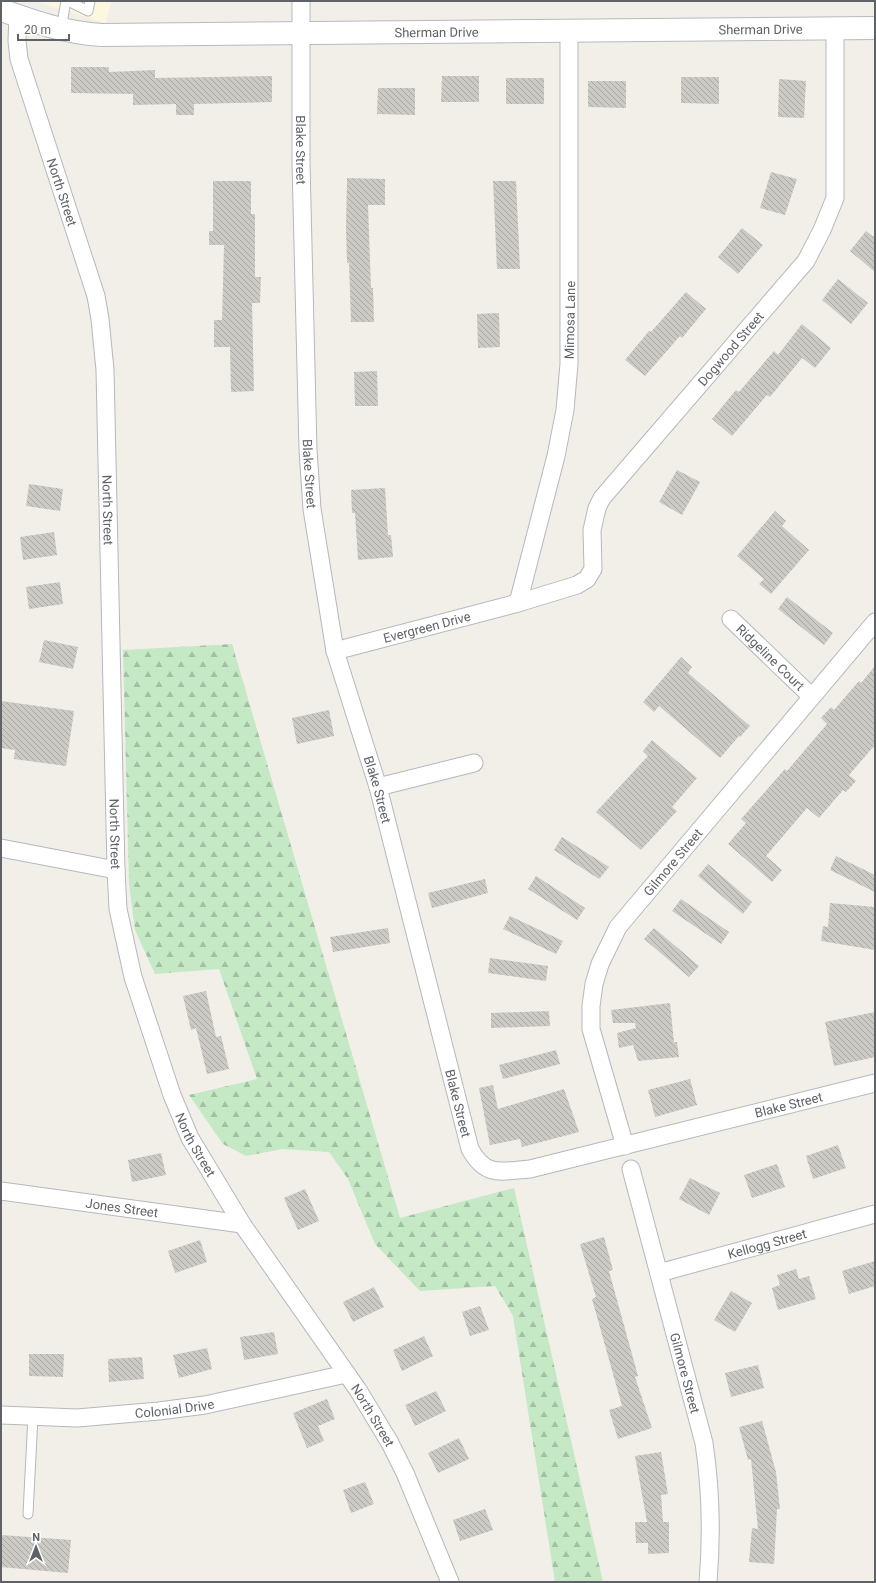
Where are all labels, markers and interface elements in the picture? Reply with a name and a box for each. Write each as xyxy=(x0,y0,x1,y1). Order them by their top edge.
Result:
scale bar xyxy=(18,16,69,42)
street label: Sherman Drive xyxy=(718,21,803,37)
text: 20 m xyxy=(24,23,51,37)
street label: Sherman Drive xyxy=(394,24,479,40)
street label: Blake Street xyxy=(293,115,309,185)
street label: North Street xyxy=(44,156,80,228)
street label: Mimosa Lane xyxy=(562,281,578,359)
street label: Dogwood Street xyxy=(695,309,767,389)
street label: Blake Street xyxy=(300,439,319,509)
street label: North Street xyxy=(100,475,116,545)
street label: Evergreen Drive xyxy=(382,608,472,646)
street label: Ridgeline Court xyxy=(734,621,808,693)
street label: Blake Street xyxy=(361,754,394,825)
street label: North Street xyxy=(107,799,123,869)
street label: Gilmore Street xyxy=(640,826,705,899)
street label: Blake Street xyxy=(443,1068,474,1139)
street label: Blake Street xyxy=(753,1089,824,1120)
street label: North Street xyxy=(173,1110,219,1179)
street label: Jones Street xyxy=(85,1195,159,1220)
street label: Kellogg Street xyxy=(726,1226,808,1261)
street label: Gilmore Street xyxy=(667,1331,703,1415)
street label: North Street xyxy=(348,1381,398,1449)
street label: Colonial Drive xyxy=(134,1396,216,1421)
north arrow xyxy=(16,1527,56,1567)
text: N xyxy=(32,1531,40,1544)

